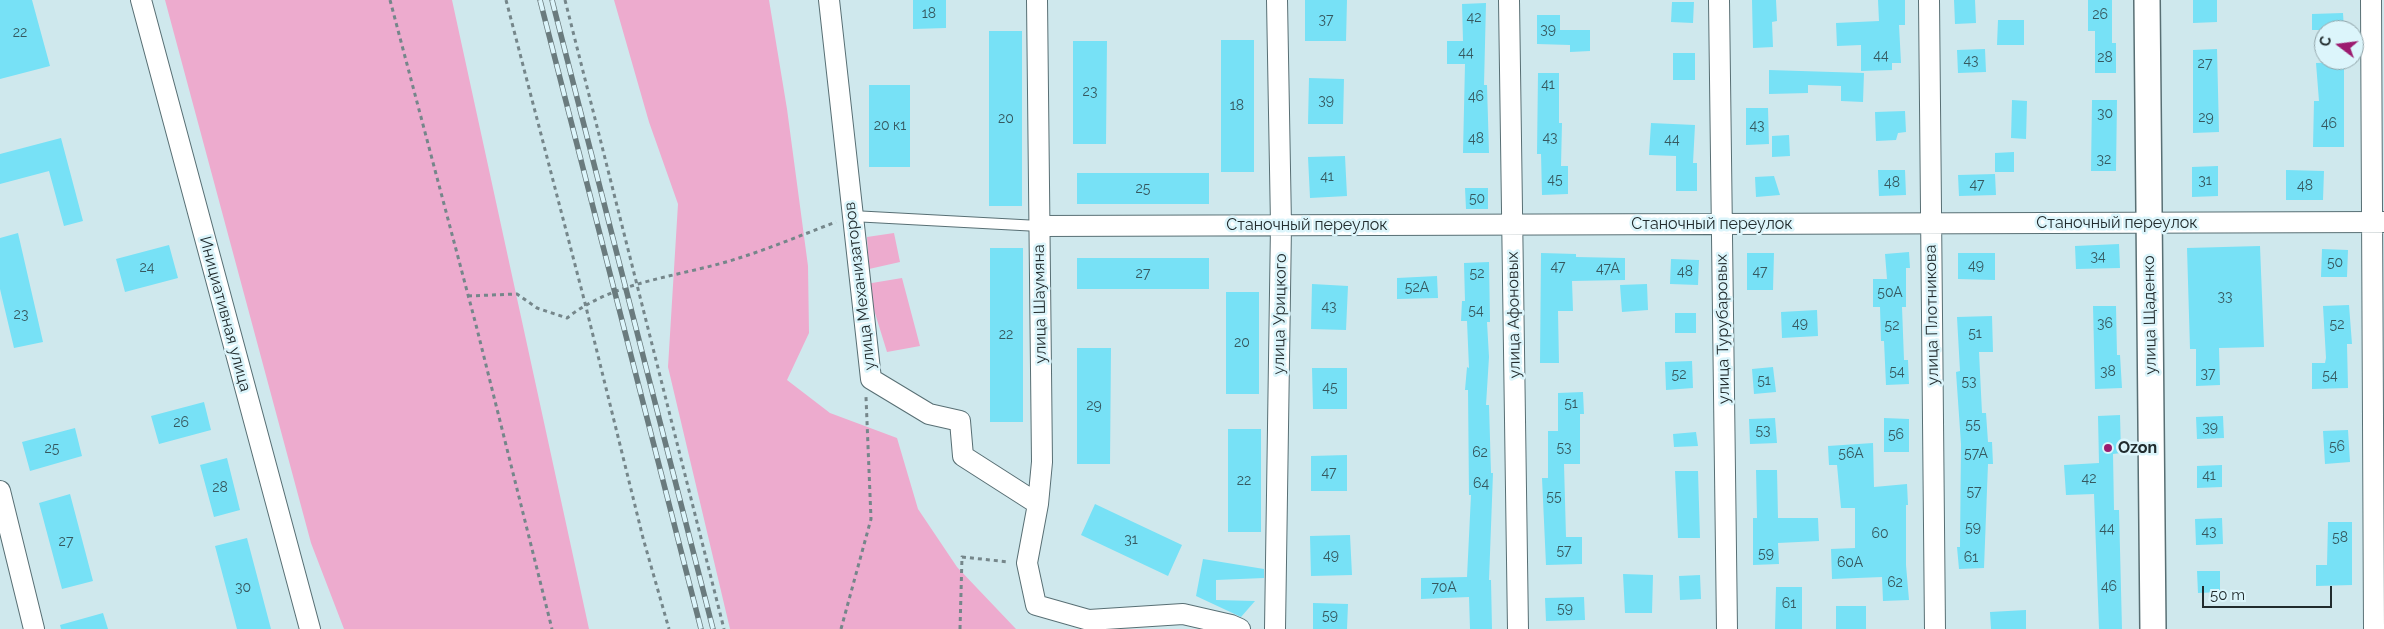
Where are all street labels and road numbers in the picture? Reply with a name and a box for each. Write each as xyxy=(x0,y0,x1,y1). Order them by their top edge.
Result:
street label: улица Механизаторов xyxy=(840,201,880,371)
street label: Станочный переулок xyxy=(2036,213,2198,233)
street label: Станочный переулок xyxy=(1631,214,1793,234)
street label: Станочный переулок xyxy=(1226,215,1388,235)
street label: Инициативная улица xyxy=(195,234,255,394)
street label: улица Шаумяна xyxy=(1029,244,1051,364)
street label: улица Плотникова xyxy=(1921,245,1943,385)
street label: улица Афоновых xyxy=(1503,251,1525,379)
street label: улица Урицкого xyxy=(1269,253,1291,375)
street label: улица Турубаровых xyxy=(1712,254,1734,404)
street label: улица Щаденко xyxy=(2139,255,2161,375)

